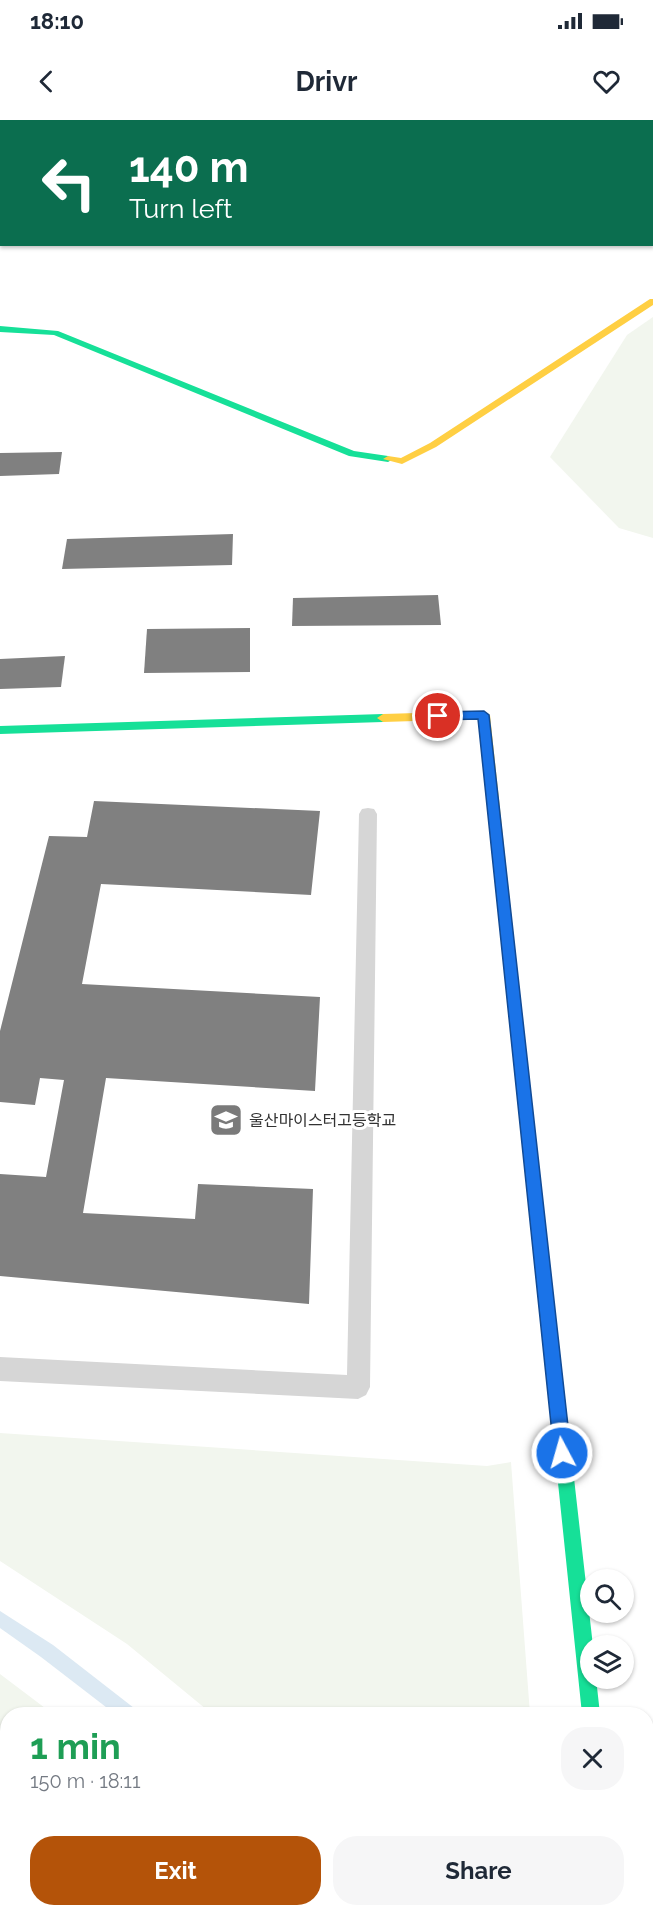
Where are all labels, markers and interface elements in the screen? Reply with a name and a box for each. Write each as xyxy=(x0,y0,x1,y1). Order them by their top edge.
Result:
text: 18:10 xyxy=(30,8,84,34)
icon: back xyxy=(30,65,63,98)
icon: heart xyxy=(590,65,623,98)
text: Drivr xyxy=(296,66,357,97)
text: 140 m xyxy=(129,143,249,192)
icon: left xyxy=(30,144,108,222)
text: Turn left xyxy=(129,193,232,224)
pin xyxy=(412,690,463,741)
icon: arrive xyxy=(421,699,454,732)
school or university icon: 울산마이스터고등학교 xyxy=(208,1102,244,1138)
place label: 울산마이스터고등학교 xyxy=(249,1111,396,1130)
position arrow xyxy=(530,1421,594,1485)
map controls xyxy=(580,1569,634,1689)
button: search xyxy=(580,1569,634,1623)
button: layers xyxy=(580,1635,634,1689)
text: 1 min xyxy=(30,1725,121,1767)
button: close xyxy=(561,1727,624,1790)
text: 150 m · 18:11 xyxy=(30,1769,140,1793)
button: Exit xyxy=(30,1836,321,1905)
button: Share xyxy=(333,1836,624,1905)

